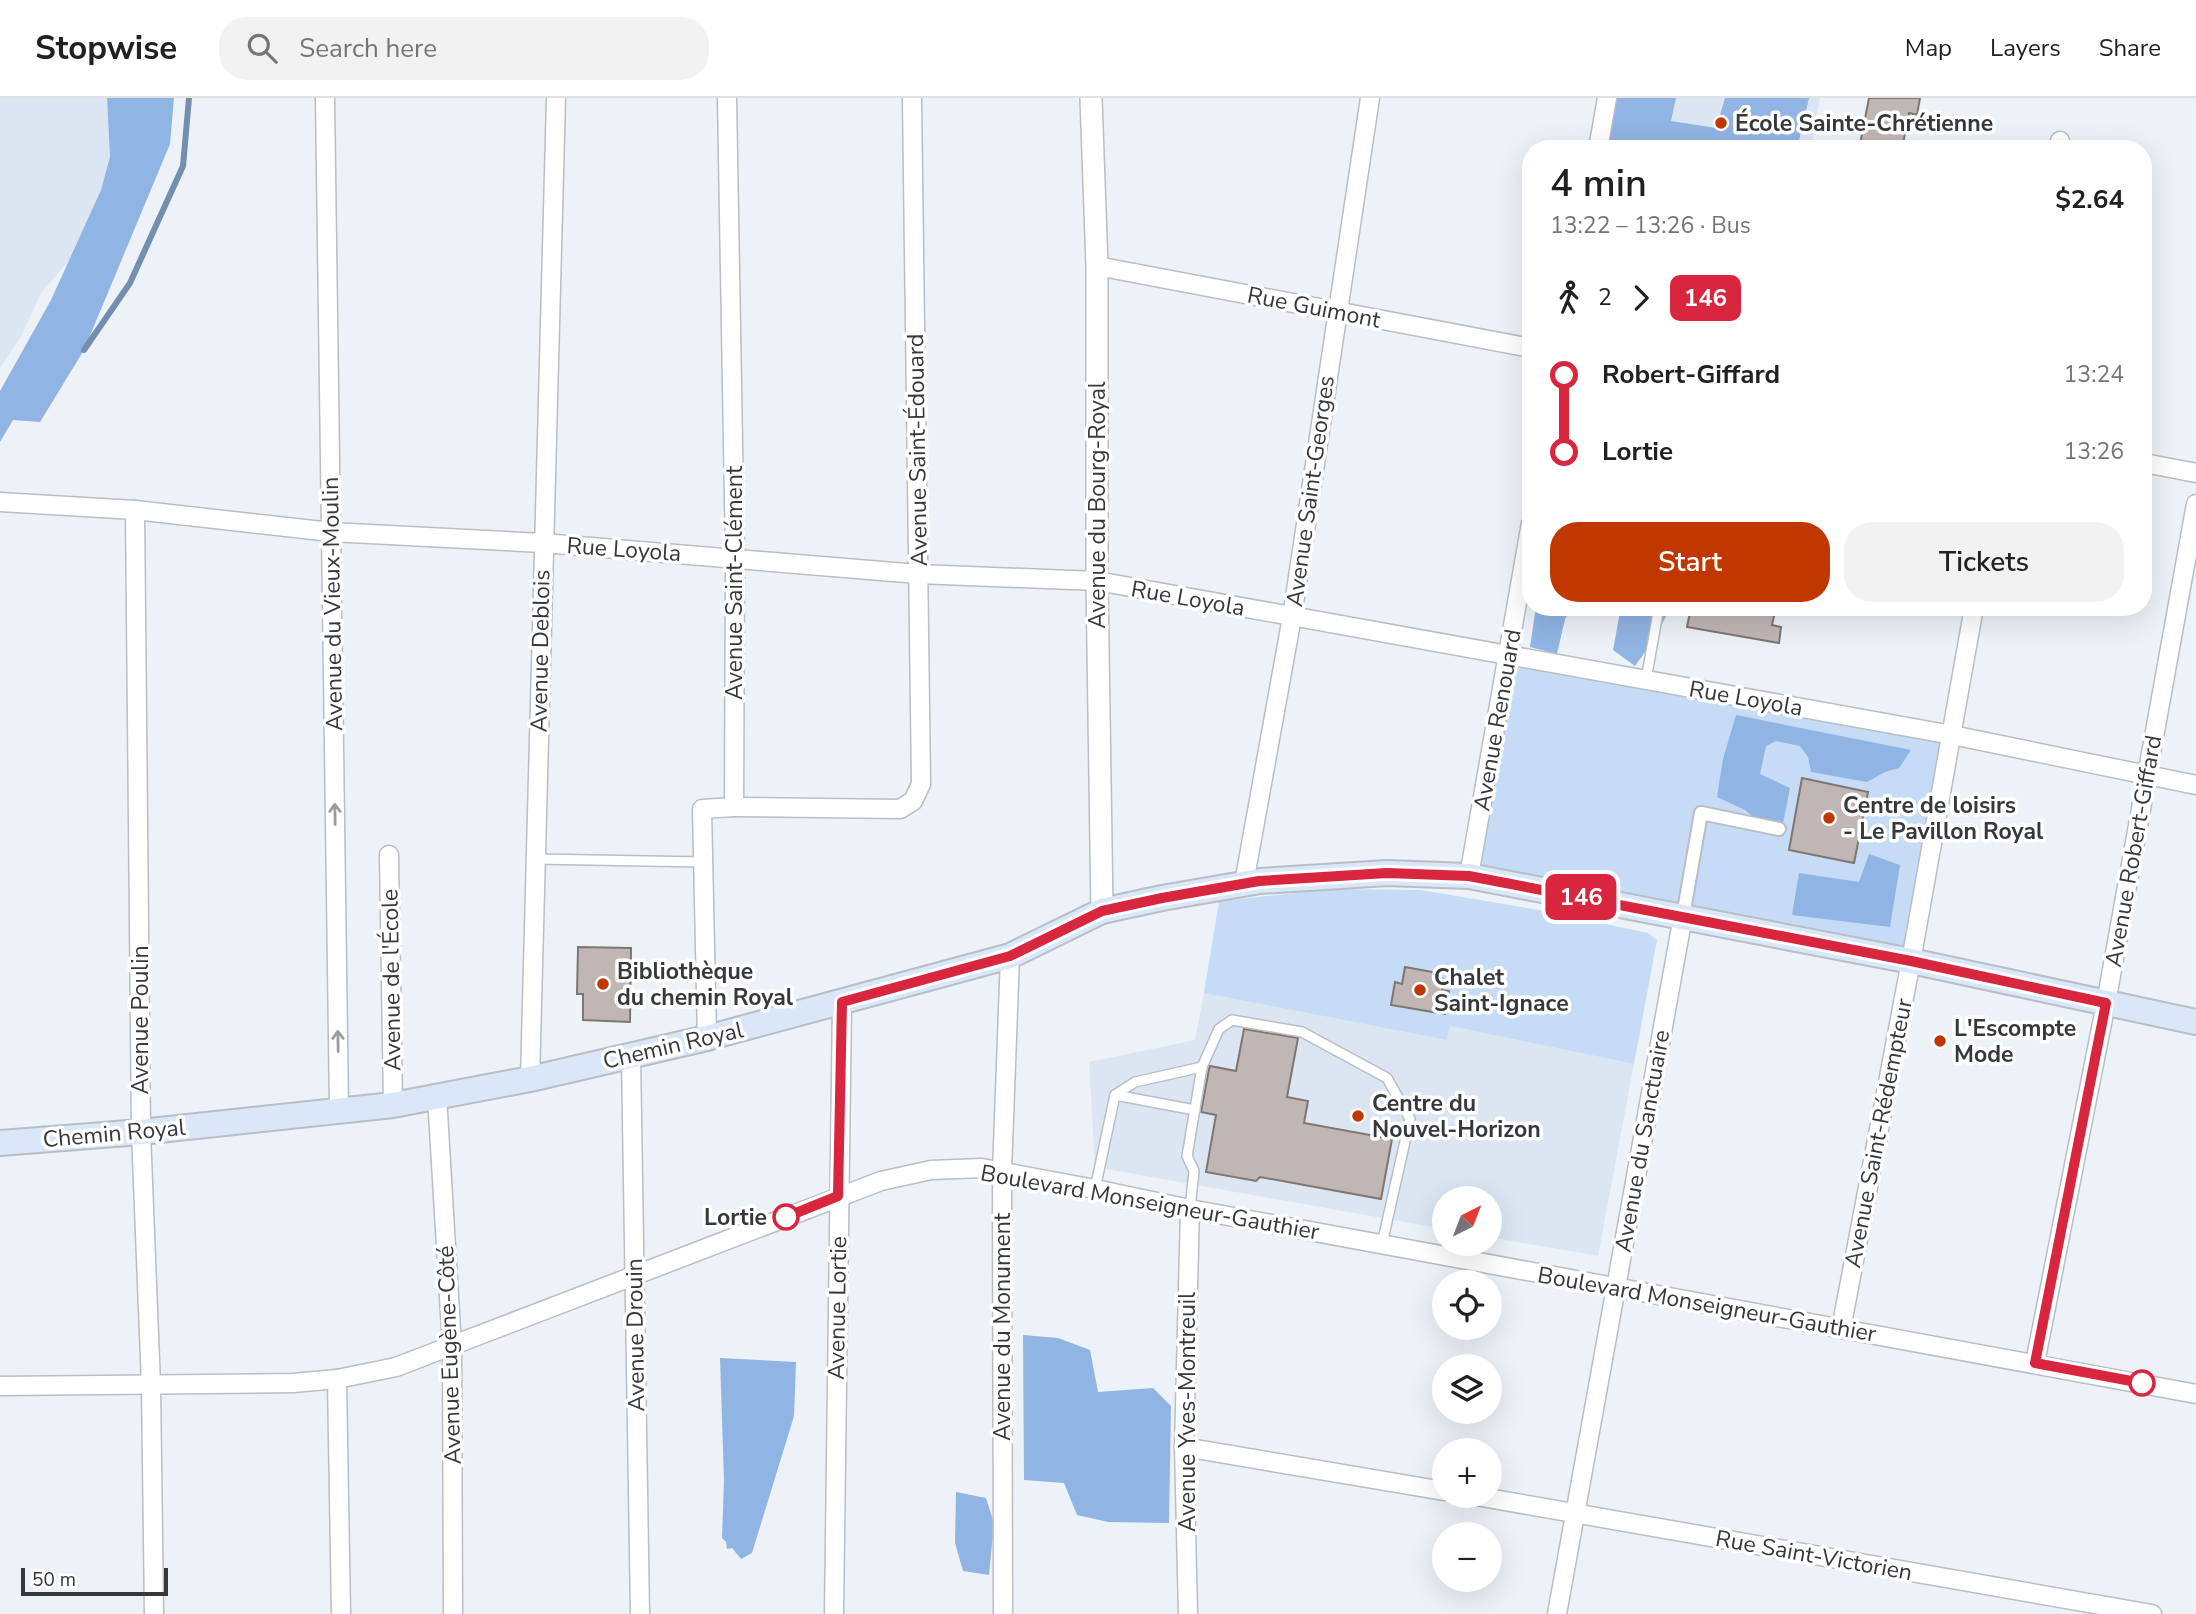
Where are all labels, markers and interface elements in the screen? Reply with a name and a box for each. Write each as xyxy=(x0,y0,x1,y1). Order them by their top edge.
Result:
search box xyxy=(219,17,709,80)
text: Stopwise xyxy=(35,26,177,71)
icon: search xyxy=(243,29,281,67)
text: Search here xyxy=(299,31,437,66)
text: Map xyxy=(1905,32,1952,64)
text: Layers xyxy=(1990,32,2061,64)
text: Share xyxy=(2099,32,2161,64)
place label: École Sainte-Chrétienne xyxy=(1735,108,1993,139)
marker: École Sainte-Chrétienne xyxy=(1713,115,1729,131)
text: 4 min xyxy=(1550,158,1647,209)
text: $2.64 xyxy=(2055,182,2124,217)
text: 13:22 – 13:26 · Bus xyxy=(1550,210,1751,241)
street label: Rue Guimont xyxy=(1245,279,1384,336)
icon: walk xyxy=(1550,279,1588,317)
icon: forward xyxy=(1622,279,1660,317)
text: 2 xyxy=(1598,282,1612,313)
text: 146 xyxy=(1684,282,1727,314)
street label: Avenue Saint-Édouard xyxy=(900,333,935,567)
text: Robert-Giffard xyxy=(1602,357,1780,392)
text: 13:24 xyxy=(2064,359,2124,390)
street label: Avenue Saint-Georges xyxy=(1279,374,1342,609)
street label: Avenue du Bourg-Royal xyxy=(1082,381,1113,629)
text: Lortie xyxy=(1602,434,1673,469)
text: 13:26 xyxy=(2064,436,2124,467)
street label: Avenue Saint-Clément xyxy=(719,465,750,700)
street label: Avenue du Vieux-Moulin xyxy=(315,477,350,731)
button: Start xyxy=(1550,522,1830,602)
button: Tickets xyxy=(1844,522,2124,602)
street label: Rue Loyola xyxy=(566,530,682,569)
street label: Avenue Deblois xyxy=(524,569,557,733)
street label: Rue Loyola xyxy=(1129,573,1247,624)
street label: Avenue Renouard xyxy=(1466,627,1529,813)
street label: Rue Loyola xyxy=(1687,673,1805,724)
street label: Avenue Robert-Giffard xyxy=(2098,733,2169,969)
place label: Centre de loisirs - Le Pavillon Royal xyxy=(1843,790,2044,847)
one-way arrow xyxy=(328,803,342,826)
marker: Centre de loisirs - Le Pavillon Royal xyxy=(1821,810,1837,826)
line badge: 146 xyxy=(1541,874,1621,920)
text: 146 xyxy=(1559,881,1603,913)
street label: Avenue de l'École xyxy=(374,889,409,1071)
street label: Avenue Poulin xyxy=(125,945,156,1095)
place label: Bibliothèque du chemin Royal xyxy=(617,956,794,1013)
place label: Chalet Saint-Ignace xyxy=(1434,962,1569,1019)
marker: Bibliothèque du chemin Royal xyxy=(595,976,611,992)
marker: Chalet Saint-Ignace xyxy=(1412,982,1428,998)
street label: Avenue Saint-Rédempteur xyxy=(1837,995,1920,1270)
place label: L'Escompte Mode xyxy=(1954,1013,2076,1070)
street label: Chemin Royal xyxy=(600,1014,747,1077)
street label: Avenue du Sanctuaire xyxy=(1608,1027,1677,1255)
one-way arrow xyxy=(331,1030,345,1053)
marker: L'Escompte Mode xyxy=(1932,1033,1948,1049)
place label: Centre du Nouvel-Horizon xyxy=(1372,1088,1541,1145)
marker: Centre du Nouvel-Horizon xyxy=(1350,1108,1366,1124)
street label: Chemin Royal xyxy=(41,1112,187,1155)
street label: Boulevard Monseigneur-Gauthier xyxy=(978,1157,1322,1248)
north arrow xyxy=(1432,1186,1502,1256)
map controls xyxy=(1432,1186,1502,1592)
place label: Lortie xyxy=(704,1202,767,1233)
marker: Lortie xyxy=(773,1204,799,1230)
street label: Avenue du Monument xyxy=(987,1212,1018,1441)
street label: Avenue Lortie xyxy=(821,1236,854,1380)
street label: Avenue Eugène-Côté xyxy=(430,1245,469,1465)
street label: Avenue Drouin xyxy=(619,1258,652,1412)
street label: Boulevard Monseigneur-Gauthier xyxy=(1535,1259,1879,1350)
button: locate xyxy=(1432,1270,1502,1340)
street label: Avenue Yves-Montreuil xyxy=(1172,1292,1203,1532)
button: layers xyxy=(1432,1354,1502,1424)
unlabelled marker xyxy=(2129,1370,2155,1396)
button: + xyxy=(1432,1438,1502,1508)
button: − xyxy=(1432,1522,1502,1592)
street label: Rue Saint-Victorien xyxy=(1713,1523,1915,1588)
scale bar xyxy=(21,1565,168,1597)
text: 50 m xyxy=(32,1567,76,1593)

